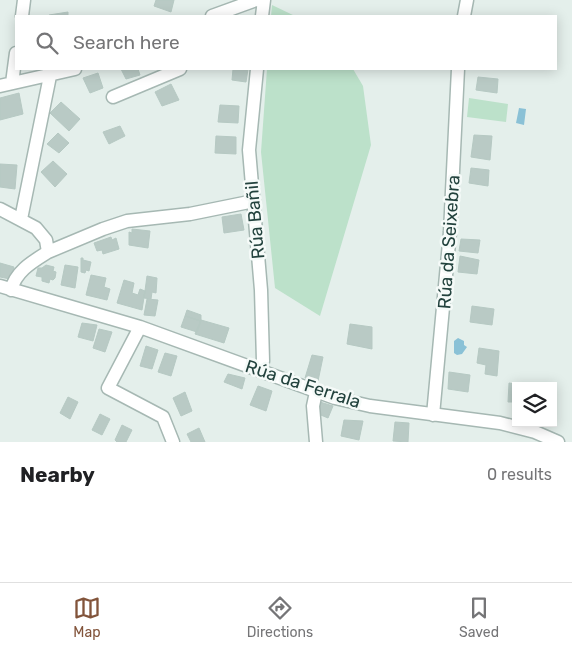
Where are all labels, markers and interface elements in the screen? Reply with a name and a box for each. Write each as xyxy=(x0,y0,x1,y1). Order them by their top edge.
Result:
search box xyxy=(15,15,557,70)
icon: search xyxy=(33,29,61,57)
text: Search here xyxy=(73,31,180,54)
street label: Rúa da Seixebra xyxy=(433,174,465,310)
street label: Rúa Bañil xyxy=(241,180,269,260)
street label: Rúa da Ferrala xyxy=(242,355,364,413)
map controls xyxy=(512,382,557,427)
button: layers xyxy=(512,382,557,427)
text: Nearby xyxy=(20,462,95,487)
text: 0 results xyxy=(487,465,552,484)
tab: Map xyxy=(73,594,101,641)
tab: Directions xyxy=(247,594,313,641)
tab: Saved xyxy=(459,594,499,641)

